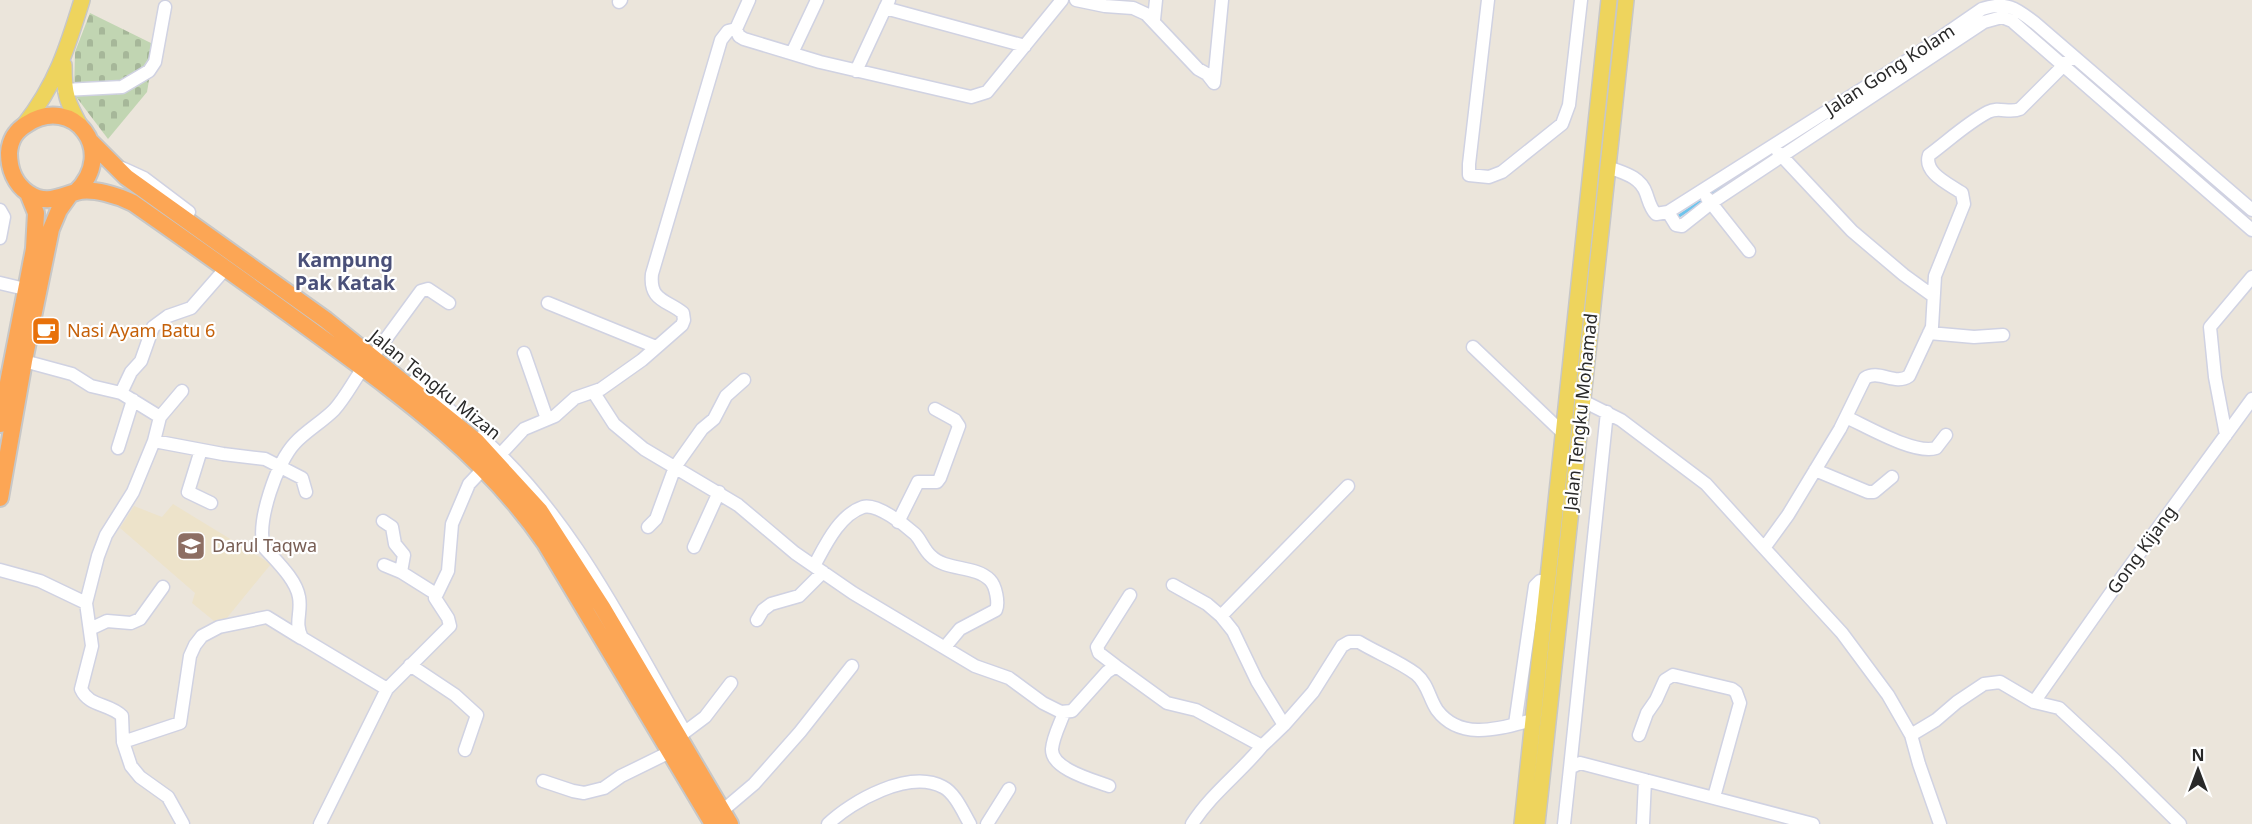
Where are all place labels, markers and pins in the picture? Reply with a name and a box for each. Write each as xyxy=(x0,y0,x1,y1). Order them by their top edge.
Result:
cafe icon: Nasi Ayam Batu 6 xyxy=(30,315,62,347)
place label: Nasi Ayam Batu 6 xyxy=(67,318,215,342)
school or university icon: Darul Taqwa xyxy=(175,530,207,562)
place label: Darul Taqwa xyxy=(212,533,317,557)

